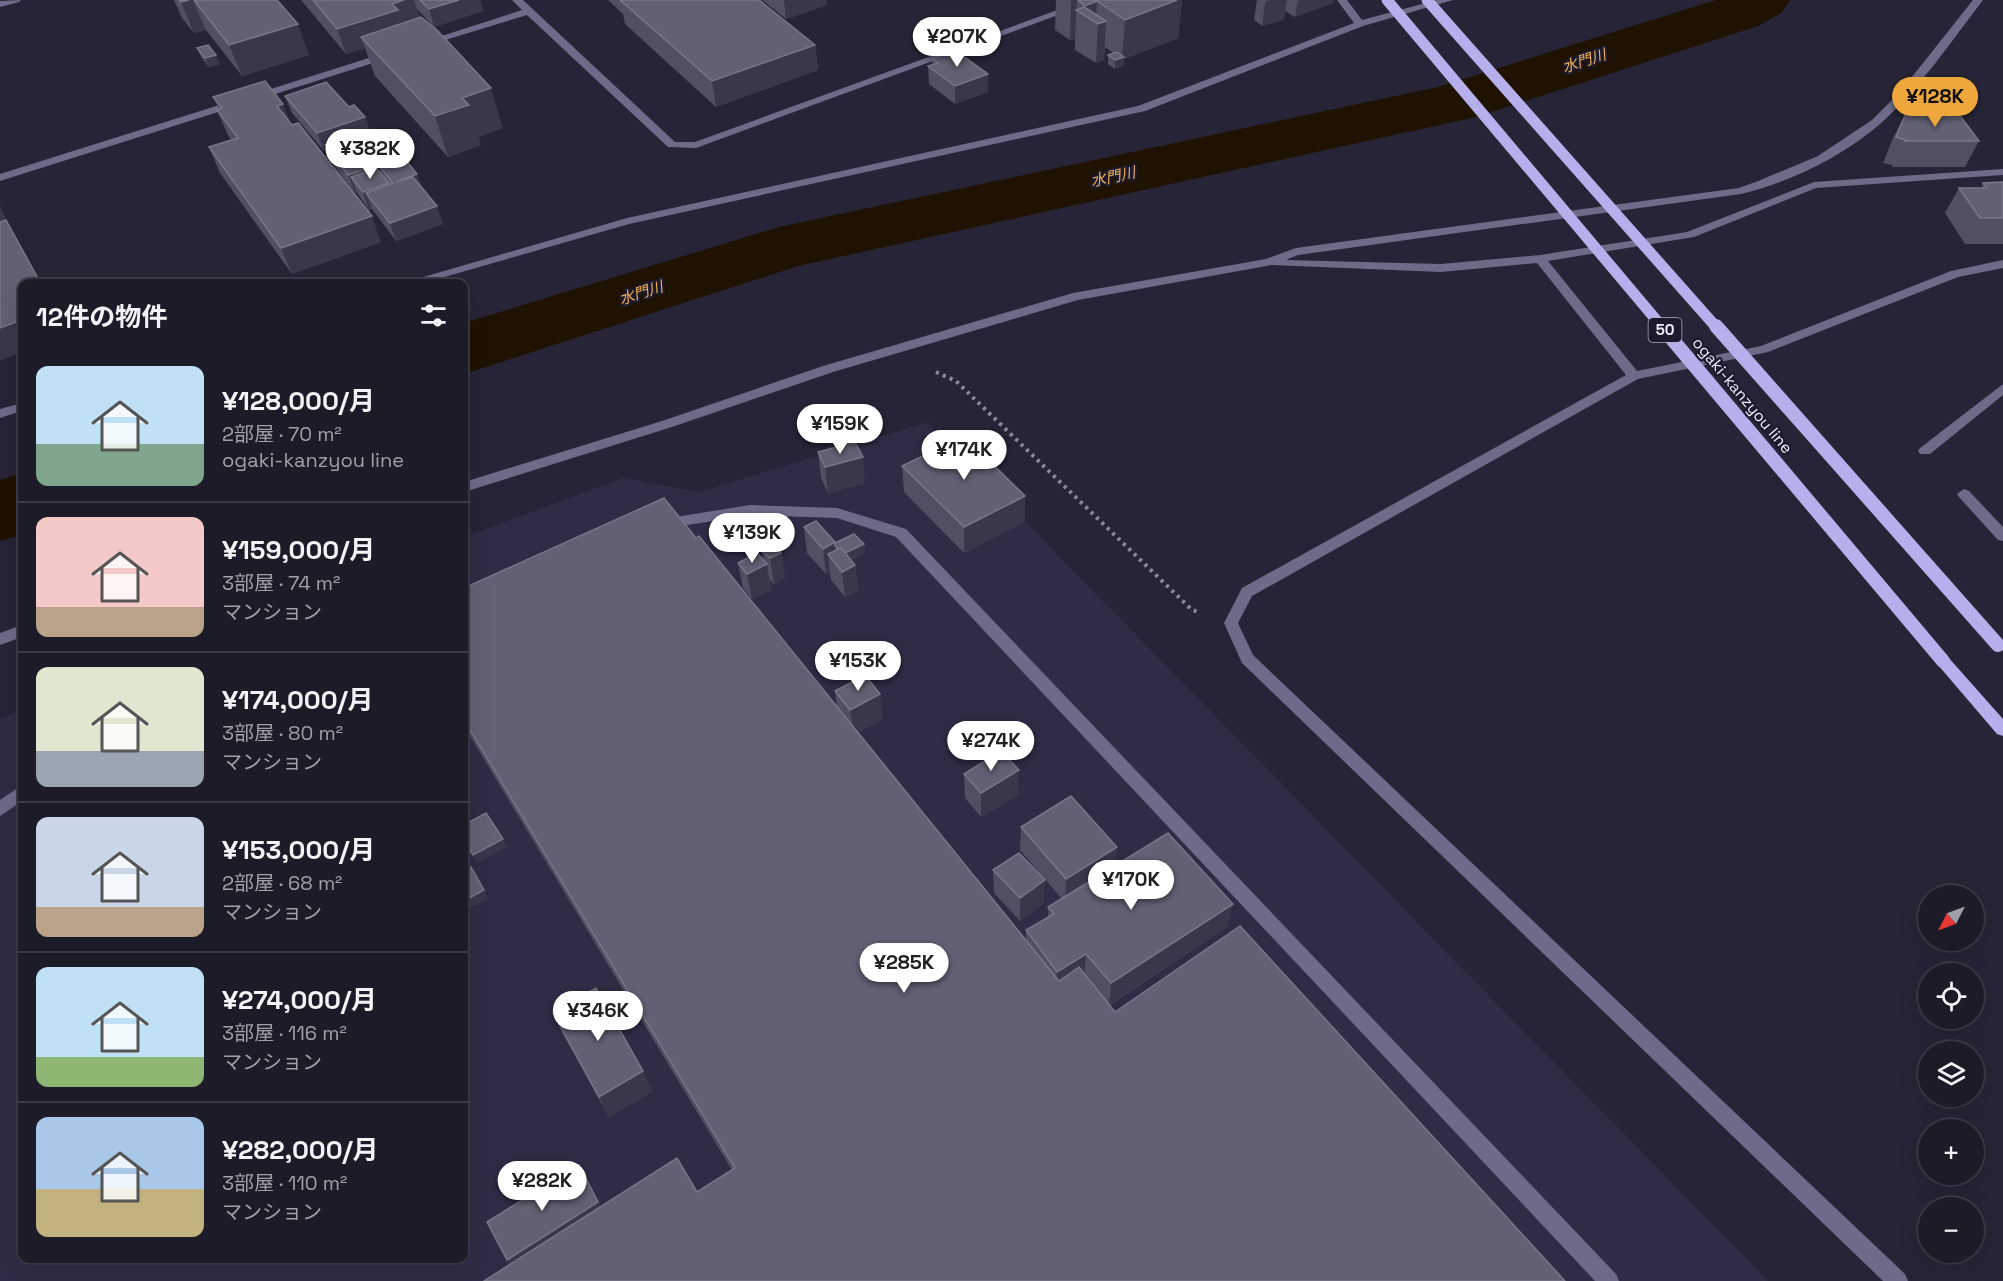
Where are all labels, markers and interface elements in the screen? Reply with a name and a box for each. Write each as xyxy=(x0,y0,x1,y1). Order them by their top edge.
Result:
pin: ¥207K xyxy=(915,17,999,68)
text: ¥207K xyxy=(927,23,987,49)
water label: 水門川 xyxy=(1560,44,1610,77)
pin: ¥128K xyxy=(1893,77,1977,128)
text: ¥128K xyxy=(1906,83,1964,109)
pin: ¥382K xyxy=(328,129,412,180)
text: ¥382K xyxy=(340,135,400,161)
water label: 水門川 xyxy=(1089,162,1139,190)
water label: 水門川 xyxy=(617,276,667,309)
icon: filters xyxy=(417,299,450,332)
text: 12件の物件 xyxy=(36,300,167,334)
road number: 50 xyxy=(1648,318,1682,342)
street label: ogaki-kanzyou line xyxy=(1688,333,1797,458)
text: ¥128,000/月 xyxy=(222,384,375,418)
icon: home xyxy=(84,390,156,462)
pin: ¥159K xyxy=(798,404,882,455)
text: ¥159K xyxy=(811,410,869,436)
text: 2部屋 · 70 m² xyxy=(222,421,342,447)
pin: ¥174K xyxy=(922,430,1006,481)
text: ¥174K xyxy=(936,436,992,462)
text: ogaki-kanzyou line xyxy=(222,447,404,473)
pin: ¥139K xyxy=(710,513,794,564)
text: ¥139K xyxy=(723,519,781,545)
text: ¥159,000/月 xyxy=(222,533,375,567)
icon: home xyxy=(84,541,156,613)
text: 3部屋 · 74 m² xyxy=(222,570,340,596)
text: マンション xyxy=(222,599,322,625)
pin: ¥153K xyxy=(816,641,900,692)
text: ¥153K xyxy=(829,647,887,673)
text: ¥174,000/月 xyxy=(222,683,374,717)
icon: home xyxy=(84,691,156,763)
text: 3部屋 · 80 m² xyxy=(222,720,343,746)
pin: ¥274K xyxy=(949,721,1033,772)
text: ¥274K xyxy=(961,727,1021,753)
text: マンション xyxy=(222,749,322,775)
text: ¥153,000/月 xyxy=(222,833,375,867)
icon: home xyxy=(84,841,156,913)
pin: ¥170K xyxy=(1089,860,1173,911)
text: ¥170K xyxy=(1102,866,1160,892)
text: 2部屋 · 68 m² xyxy=(222,870,342,896)
north arrow xyxy=(1918,885,1984,951)
map controls xyxy=(1918,885,1984,1263)
text: マンション xyxy=(222,899,322,925)
pin: ¥285K xyxy=(862,943,946,994)
text: ¥285K xyxy=(874,949,934,975)
button: locate xyxy=(1918,963,1984,1029)
text: ¥274,000/月 xyxy=(222,983,377,1017)
icon: home xyxy=(84,991,156,1063)
pin: ¥346K xyxy=(556,991,640,1042)
text: ¥346K xyxy=(567,997,629,1023)
text: 3部屋 · 116 m² xyxy=(222,1020,347,1046)
button: layers xyxy=(1918,1041,1984,1107)
text: マンション xyxy=(222,1049,322,1075)
button: + xyxy=(1918,1119,1984,1185)
text: ¥282,000/月 xyxy=(222,1133,379,1167)
icon: home xyxy=(84,1141,156,1213)
pin: ¥282K xyxy=(500,1161,584,1212)
text: ¥282K xyxy=(512,1167,572,1193)
text: 3部屋 · 110 m² xyxy=(222,1170,347,1196)
button: − xyxy=(1918,1197,1984,1263)
text: マンション xyxy=(222,1199,322,1225)

